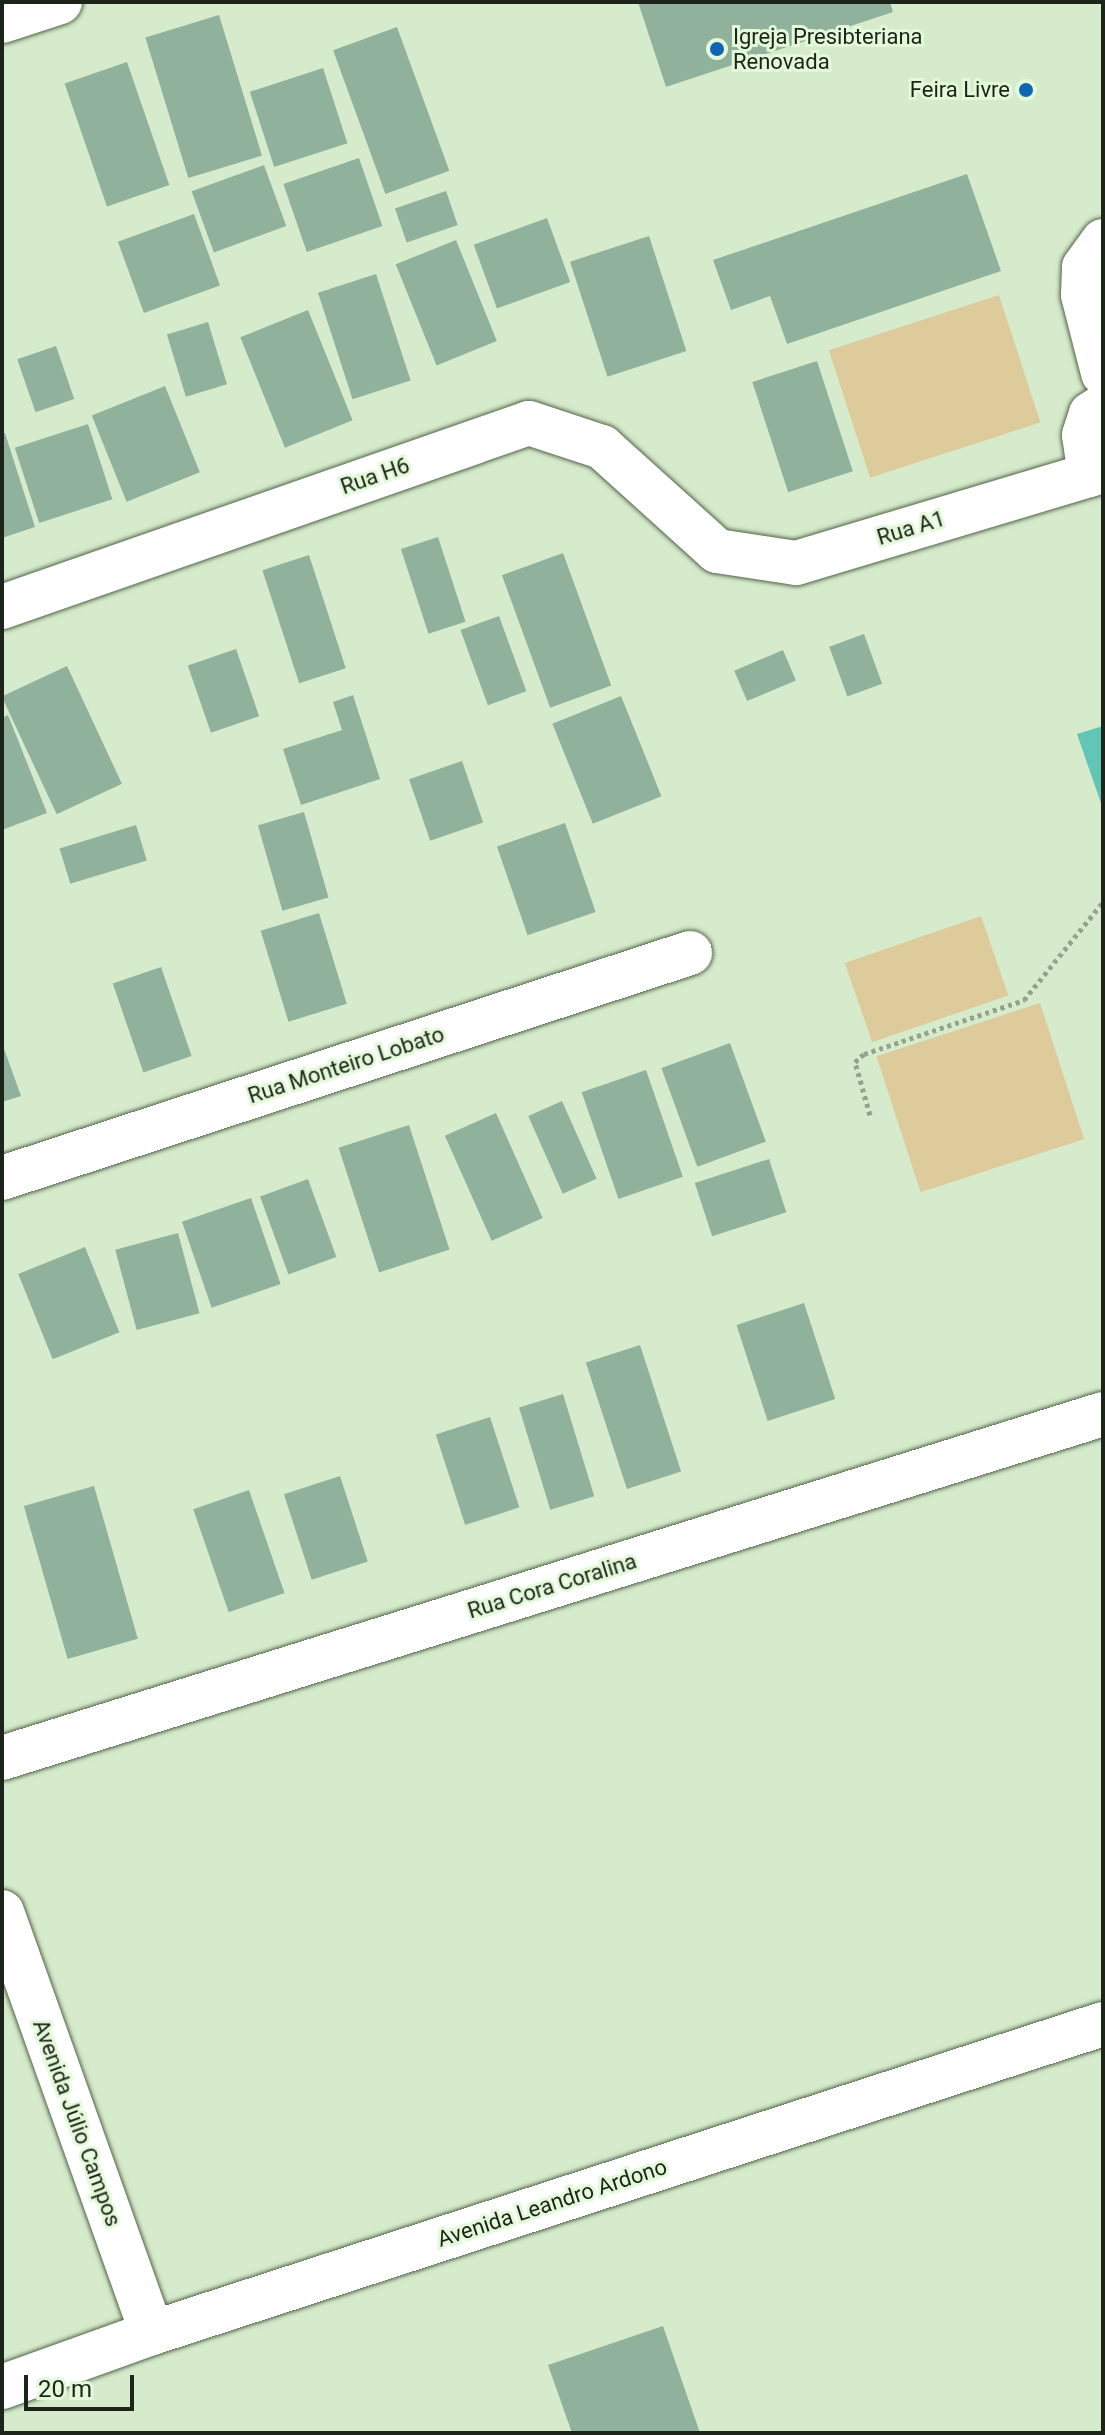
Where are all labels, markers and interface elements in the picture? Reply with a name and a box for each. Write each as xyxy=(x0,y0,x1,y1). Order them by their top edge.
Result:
place label: Igreja Presibteriana Renovada xyxy=(733,23,923,74)
marker: Igreja Presibteriana Renovada xyxy=(708,40,726,58)
place label: Feira Livre xyxy=(910,77,1010,103)
marker: Feira Livre xyxy=(1017,81,1035,99)
street label: Rua H6 xyxy=(337,452,413,500)
street label: Rua A1 xyxy=(874,505,948,551)
street label: Rua Monteiro Lobato xyxy=(245,1021,447,1109)
street label: Rua Cora Coralina xyxy=(464,1548,640,1624)
street label: Avenida Júlio Campos xyxy=(27,2016,127,2230)
street label: Avenida Leandro Ardono xyxy=(434,2153,670,2253)
scale bar xyxy=(28,2359,138,2409)
text: 20 m xyxy=(38,2375,92,2403)

